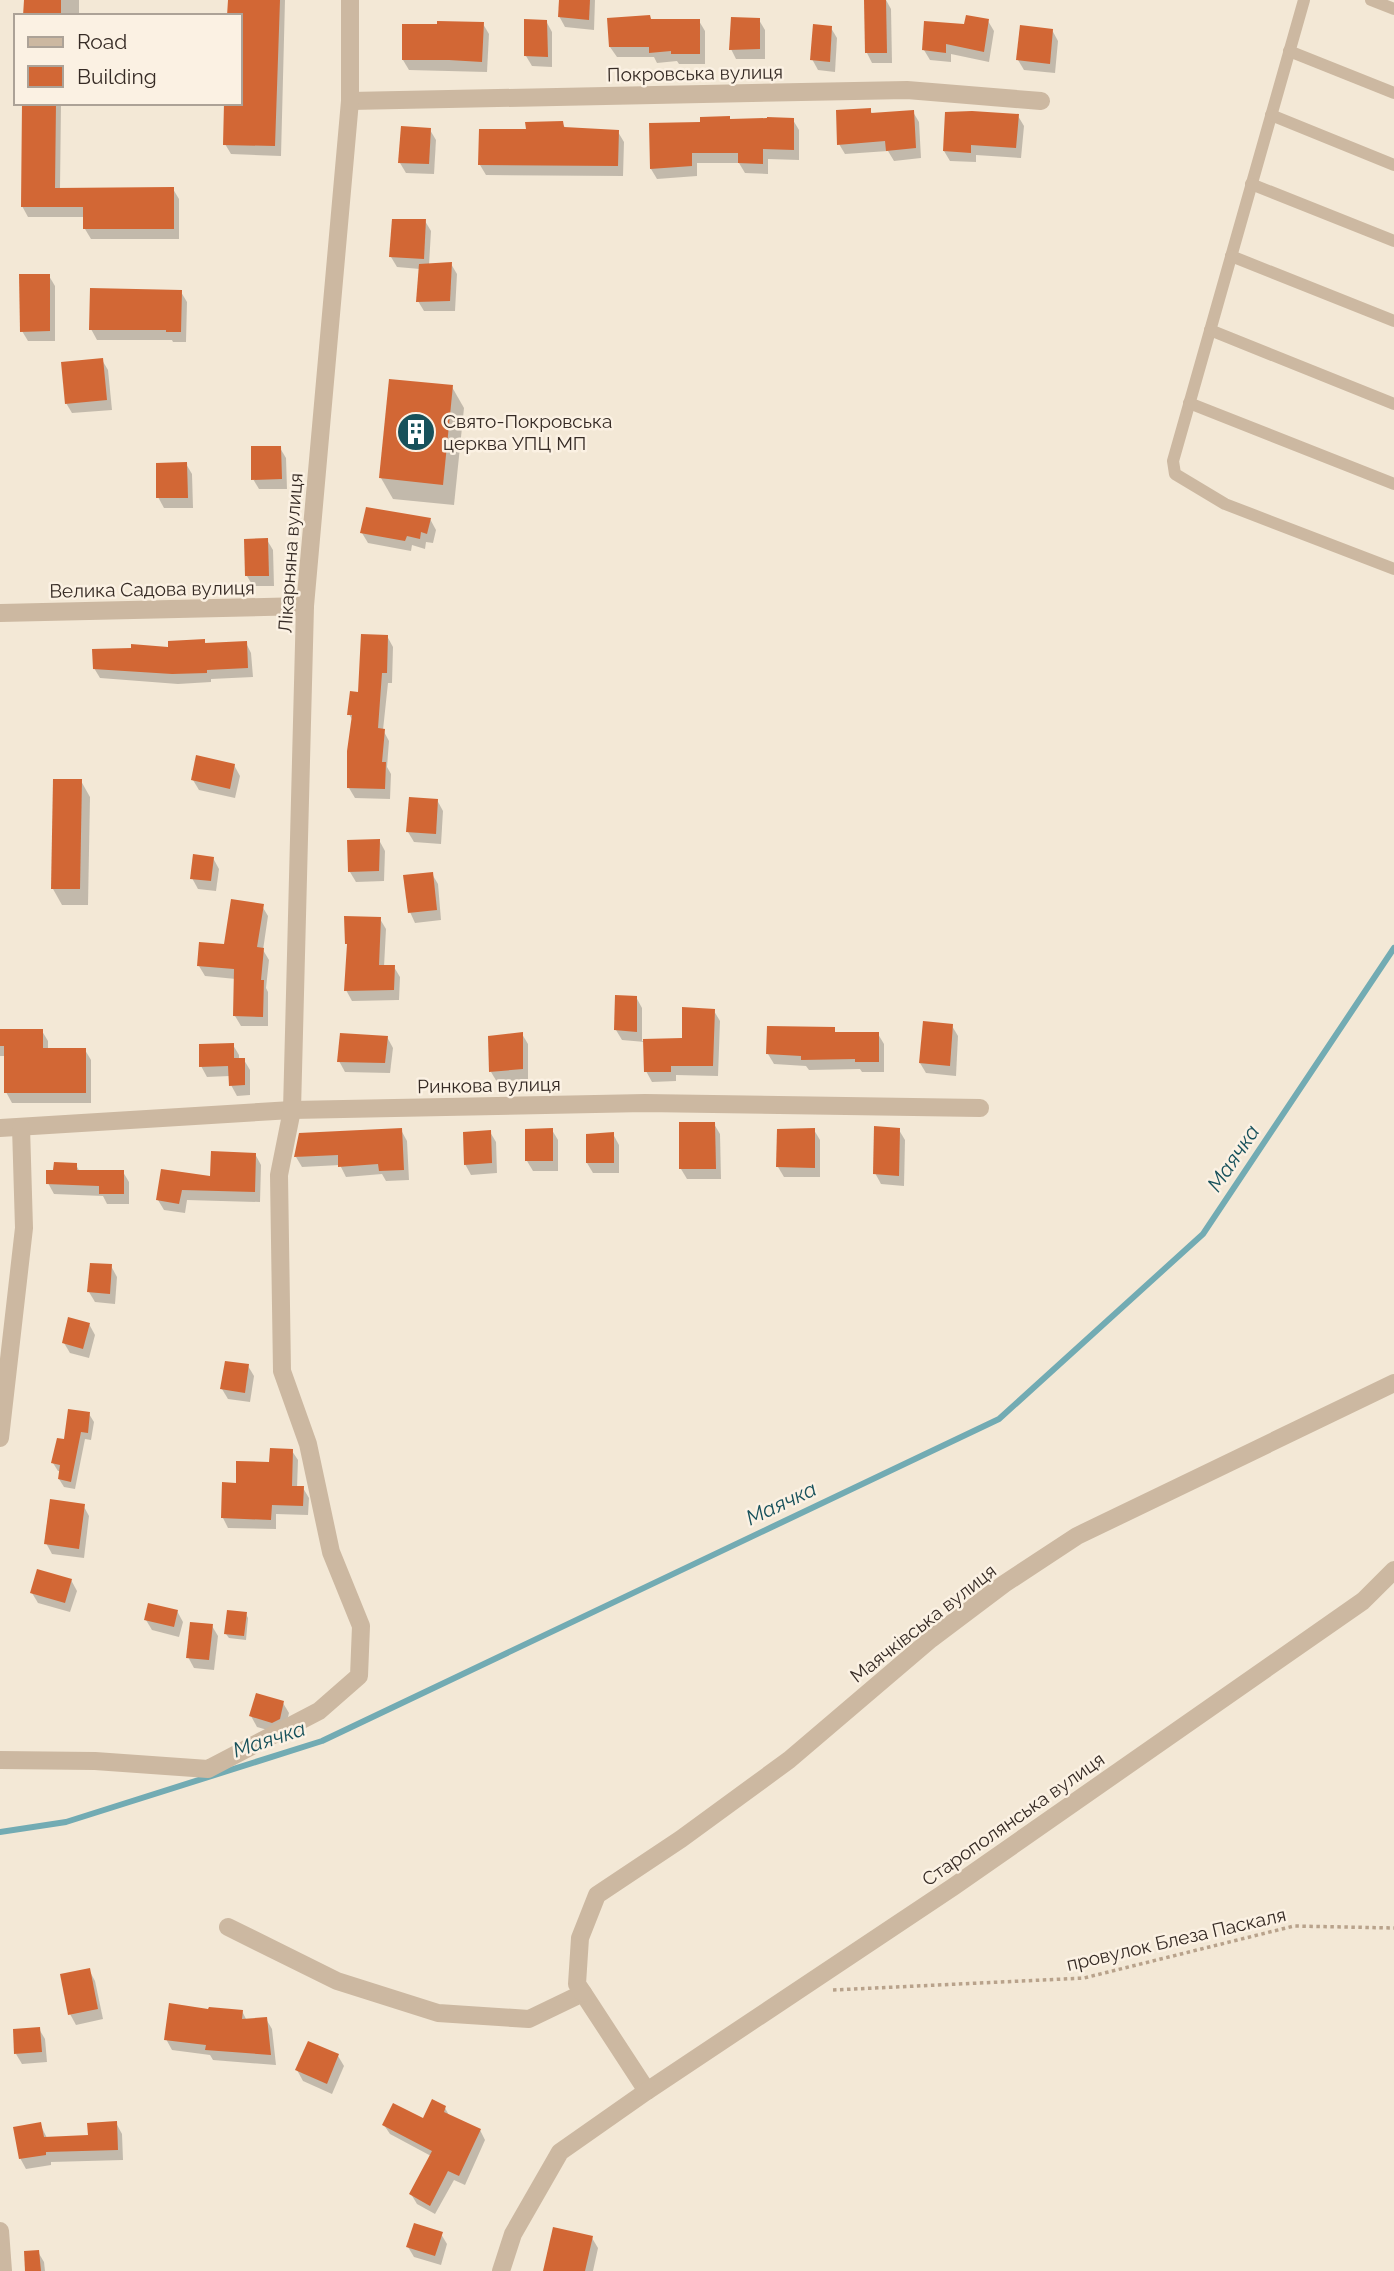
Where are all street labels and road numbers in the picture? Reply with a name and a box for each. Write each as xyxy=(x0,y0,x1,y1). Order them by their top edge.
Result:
street label: Покровська вулиця xyxy=(607,60,783,86)
street label: Лікарняна вулиця xyxy=(273,472,307,634)
street label: Велика Садова вулиця xyxy=(49,576,255,602)
street label: Ринкова вулиця xyxy=(417,1073,561,1097)
street label: Маячківська вулиця xyxy=(846,1559,1000,1687)
street label: Старополянська вулиця xyxy=(918,1748,1108,1890)
street label: провулок Блеза Паскаля xyxy=(1064,1903,1288,1975)

